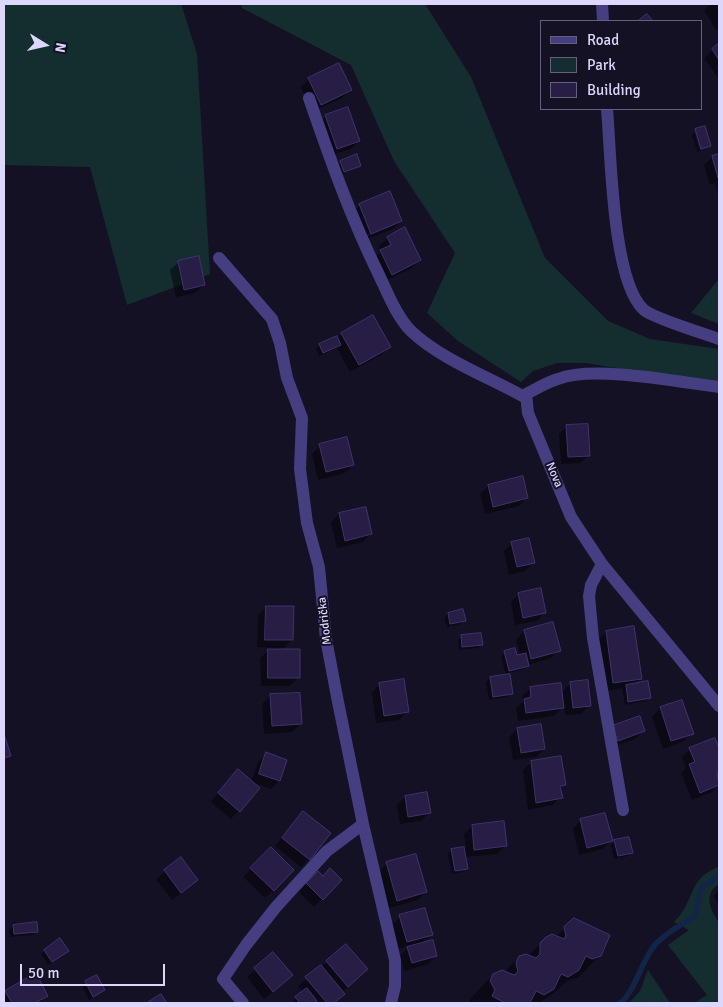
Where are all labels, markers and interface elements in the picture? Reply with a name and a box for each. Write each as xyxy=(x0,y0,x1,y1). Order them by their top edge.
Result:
north arrow xyxy=(20,20,70,70)
legend xyxy=(540,20,703,110)
text: Road xyxy=(587,31,619,49)
text: N xyxy=(51,41,69,54)
text: Park xyxy=(587,56,616,74)
text: Building xyxy=(587,81,641,99)
street label: Nova xyxy=(542,460,566,490)
street label: Modrička xyxy=(315,596,335,646)
scale bar xyxy=(22,954,168,986)
text: 50 m xyxy=(28,964,59,982)

